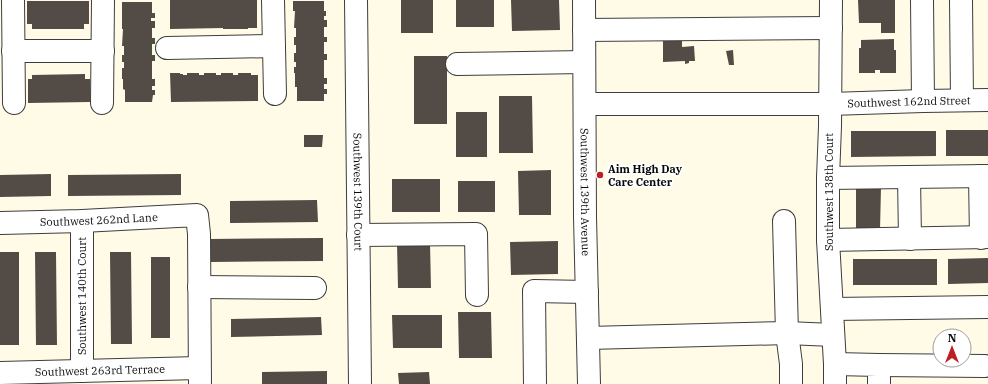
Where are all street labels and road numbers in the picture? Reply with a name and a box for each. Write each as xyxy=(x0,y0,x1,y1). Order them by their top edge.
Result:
street label: Southwest 162nd Street xyxy=(847,93,971,110)
street label: Southwest 139th Avenue xyxy=(578,128,593,256)
street label: Southwest 139th Court xyxy=(350,133,366,251)
street label: Southwest 138th Court xyxy=(822,133,836,251)
street label: Southwest 262nd Lane xyxy=(40,210,158,229)
street label: Southwest 140th Court xyxy=(75,237,89,355)
street label: Southwest 263rd Terrace xyxy=(35,362,165,379)

